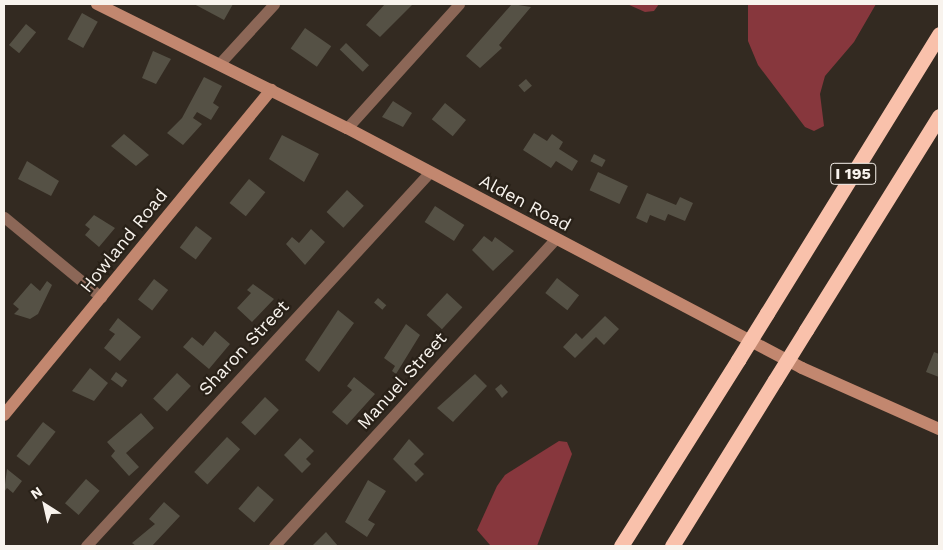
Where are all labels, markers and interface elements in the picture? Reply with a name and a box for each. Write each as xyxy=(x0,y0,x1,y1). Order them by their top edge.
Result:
road number: I 195 xyxy=(829,160,877,188)
street label: Alden Road xyxy=(476,170,574,236)
street label: Howland Road xyxy=(76,185,172,297)
street label: Sharon Street xyxy=(194,296,294,400)
street label: Manuel Street xyxy=(353,328,451,434)
north arrow xyxy=(20,480,70,530)
text: N xyxy=(28,483,45,502)

